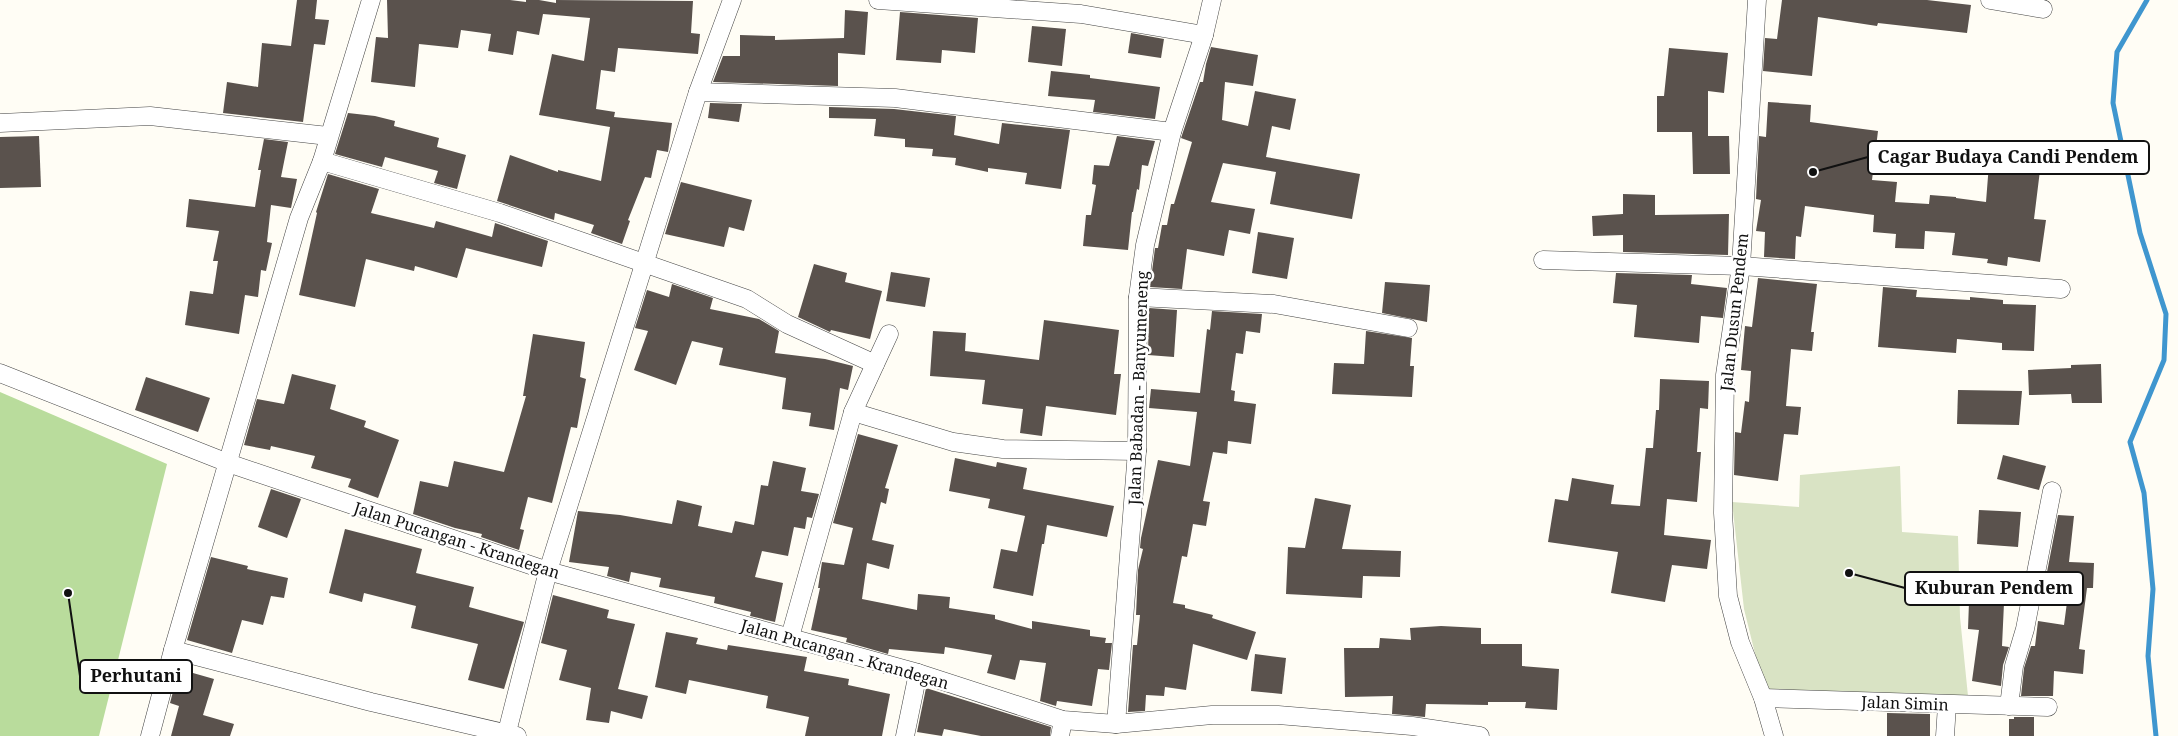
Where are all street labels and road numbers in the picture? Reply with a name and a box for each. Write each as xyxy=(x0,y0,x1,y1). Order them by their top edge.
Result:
street label: Jalan Dusun Pendem xyxy=(1715,232,1753,393)
street label: Jalan Babadan - Banyumeneng xyxy=(1123,270,1153,506)
street label: Jalan Pucangan - Krandegan xyxy=(350,496,563,584)
street label: Jalan Pucangan - Krandegan xyxy=(737,613,952,694)
street label: Jalan Simin xyxy=(1860,690,1949,716)

